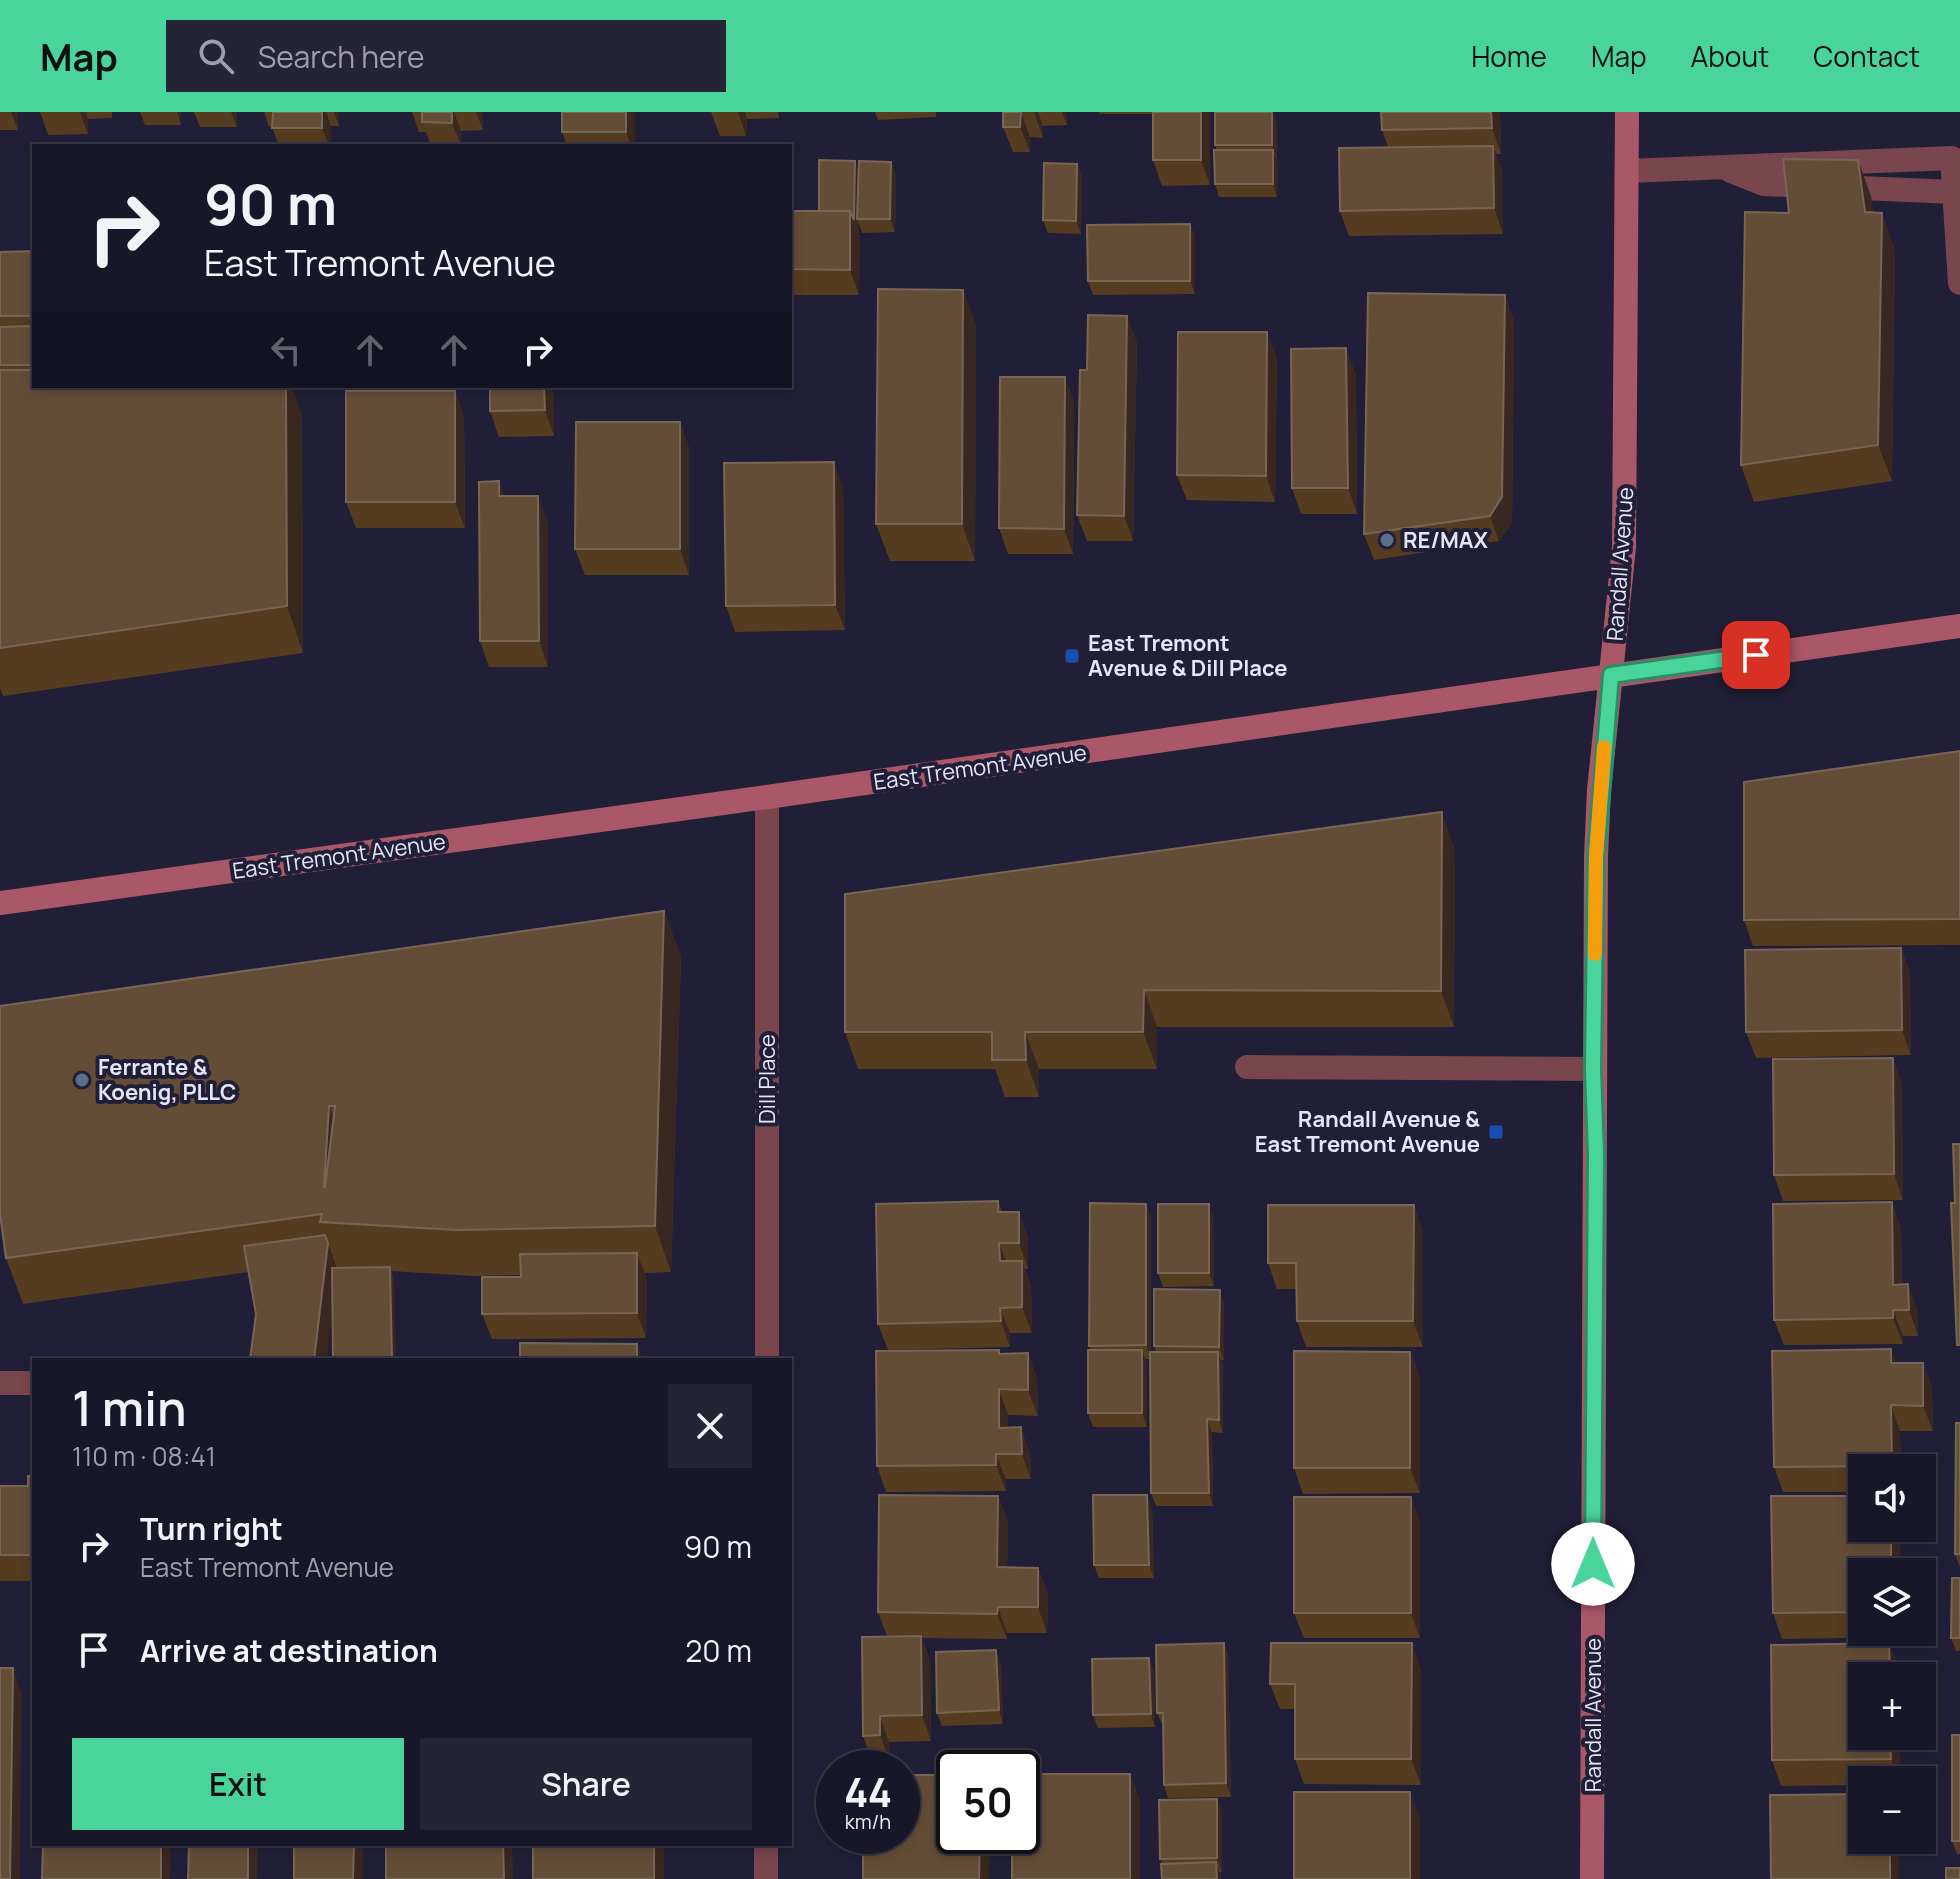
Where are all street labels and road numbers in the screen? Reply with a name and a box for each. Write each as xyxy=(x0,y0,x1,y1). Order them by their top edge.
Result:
street label: Randall Avenue xyxy=(1600,486,1640,642)
street label: East Tremont Avenue xyxy=(871,737,1089,797)
street label: East Tremont Avenue xyxy=(230,826,448,886)
street label: Dill Place xyxy=(752,1034,782,1124)
street label: Randall Avenue xyxy=(1578,1638,1608,1792)

